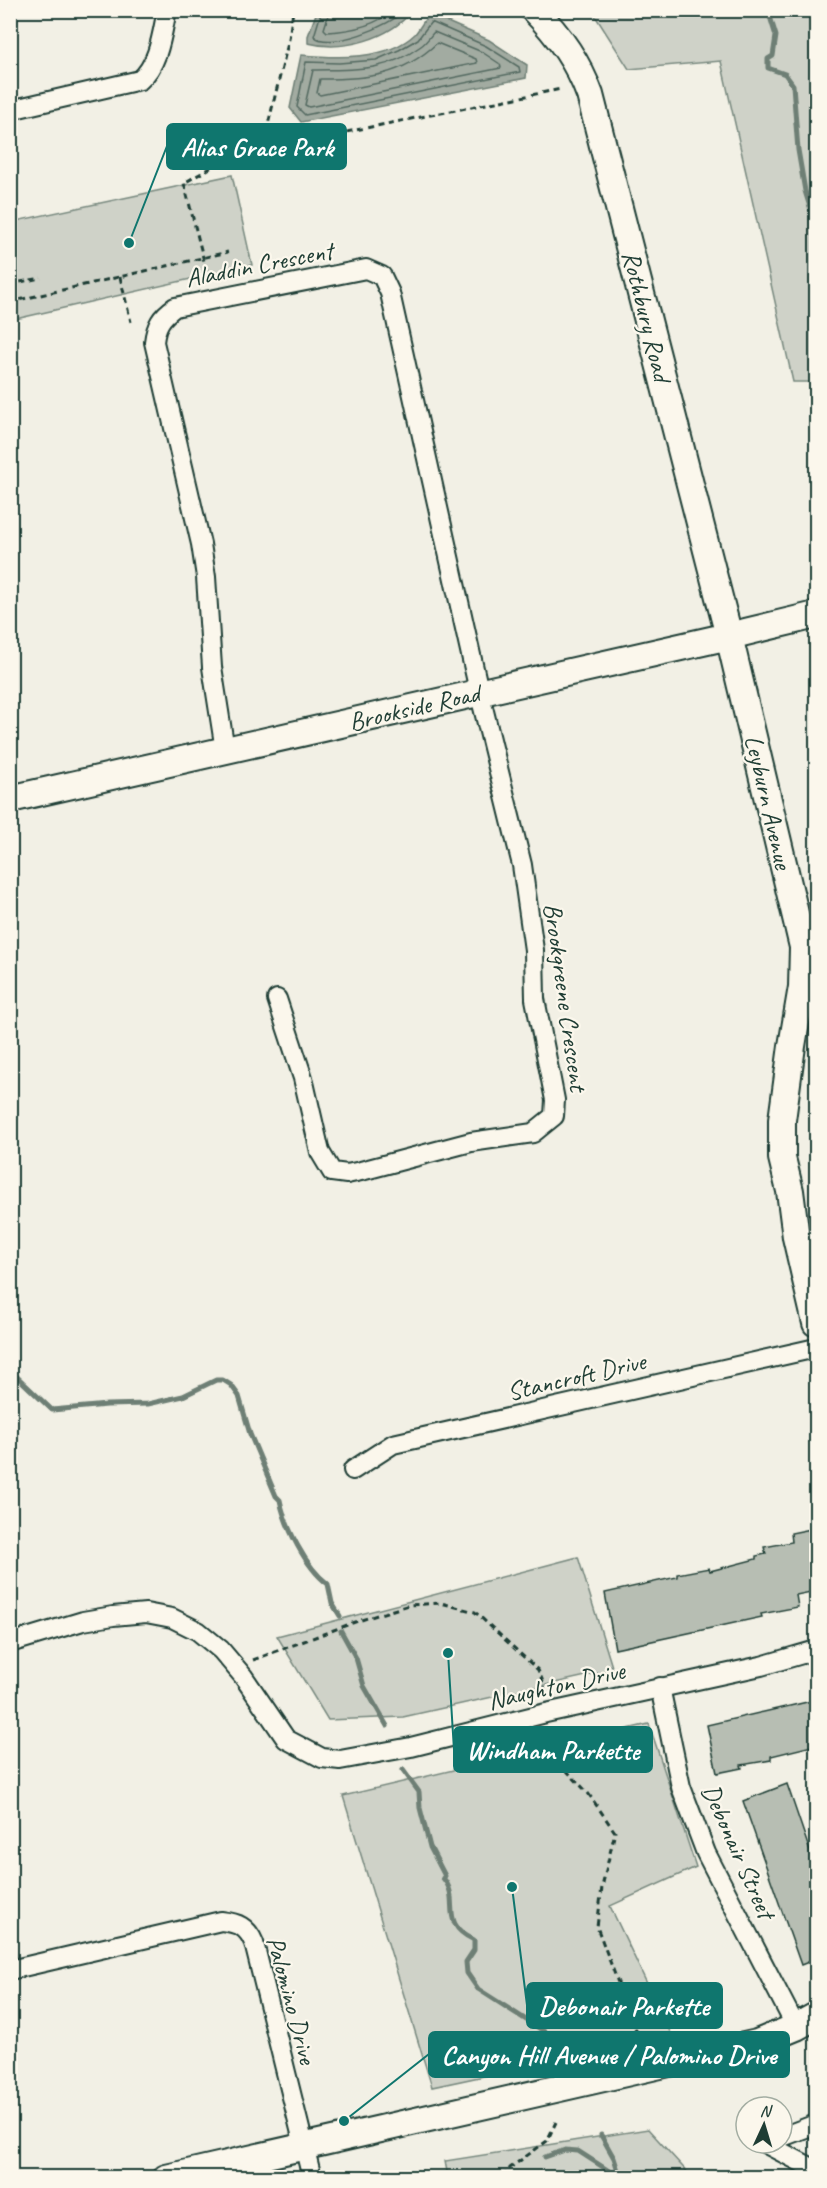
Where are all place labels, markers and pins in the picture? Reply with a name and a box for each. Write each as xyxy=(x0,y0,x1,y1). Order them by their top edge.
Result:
callout: Alias Grace Park xyxy=(167,124,346,169)
callout: Windham Parkette xyxy=(454,1727,652,1772)
callout: Debonair Parkette xyxy=(527,1983,722,2028)
callout: Canyon Hill Avenue / Palomino Drive xyxy=(429,2032,789,2077)

